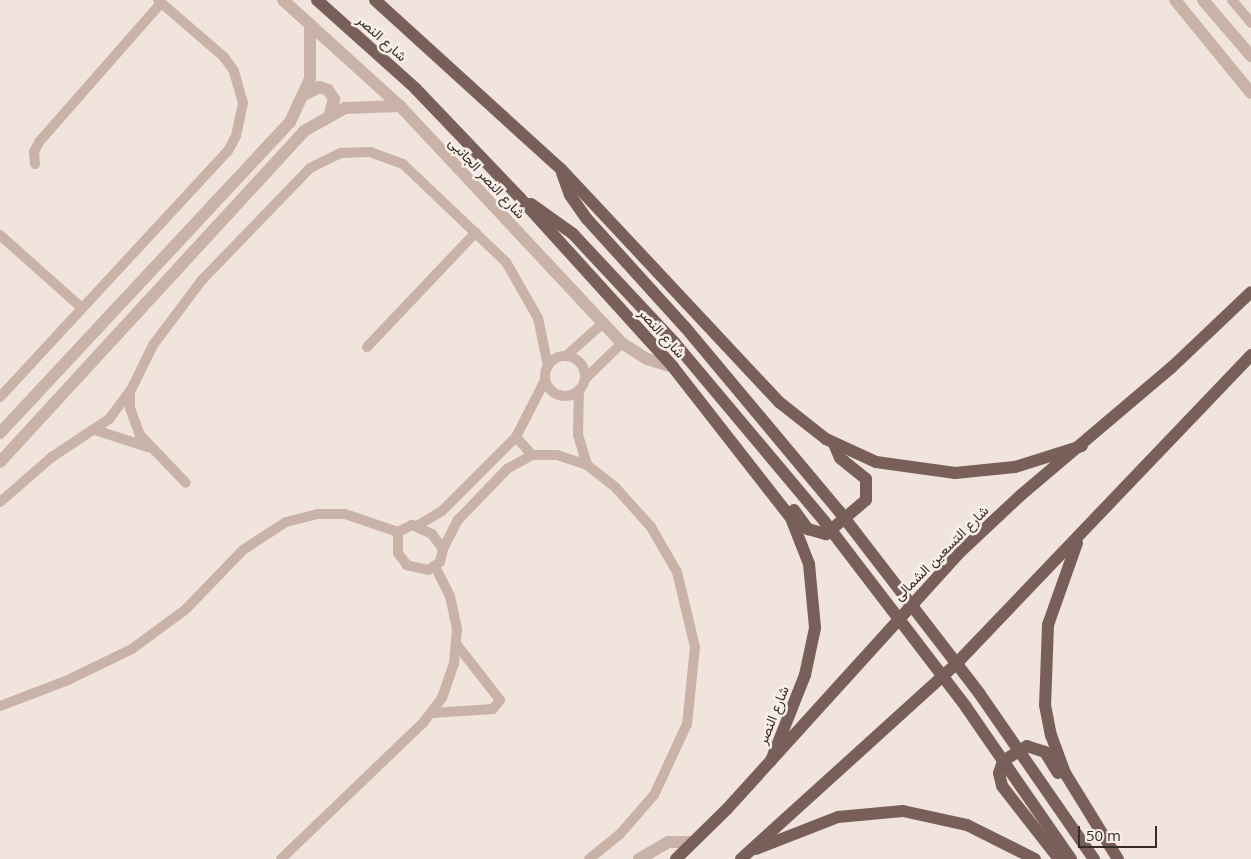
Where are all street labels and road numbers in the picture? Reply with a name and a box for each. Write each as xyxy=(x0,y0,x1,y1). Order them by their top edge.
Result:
street label: شارع النصر xyxy=(354,11,410,65)
street label: شارع النصر الجانبى xyxy=(445,134,529,222)
street label: شارع النصر xyxy=(635,305,689,361)
street label: شارع التسعين الشمالى xyxy=(890,502,992,604)
street label: شارع النصر xyxy=(754,683,792,747)

